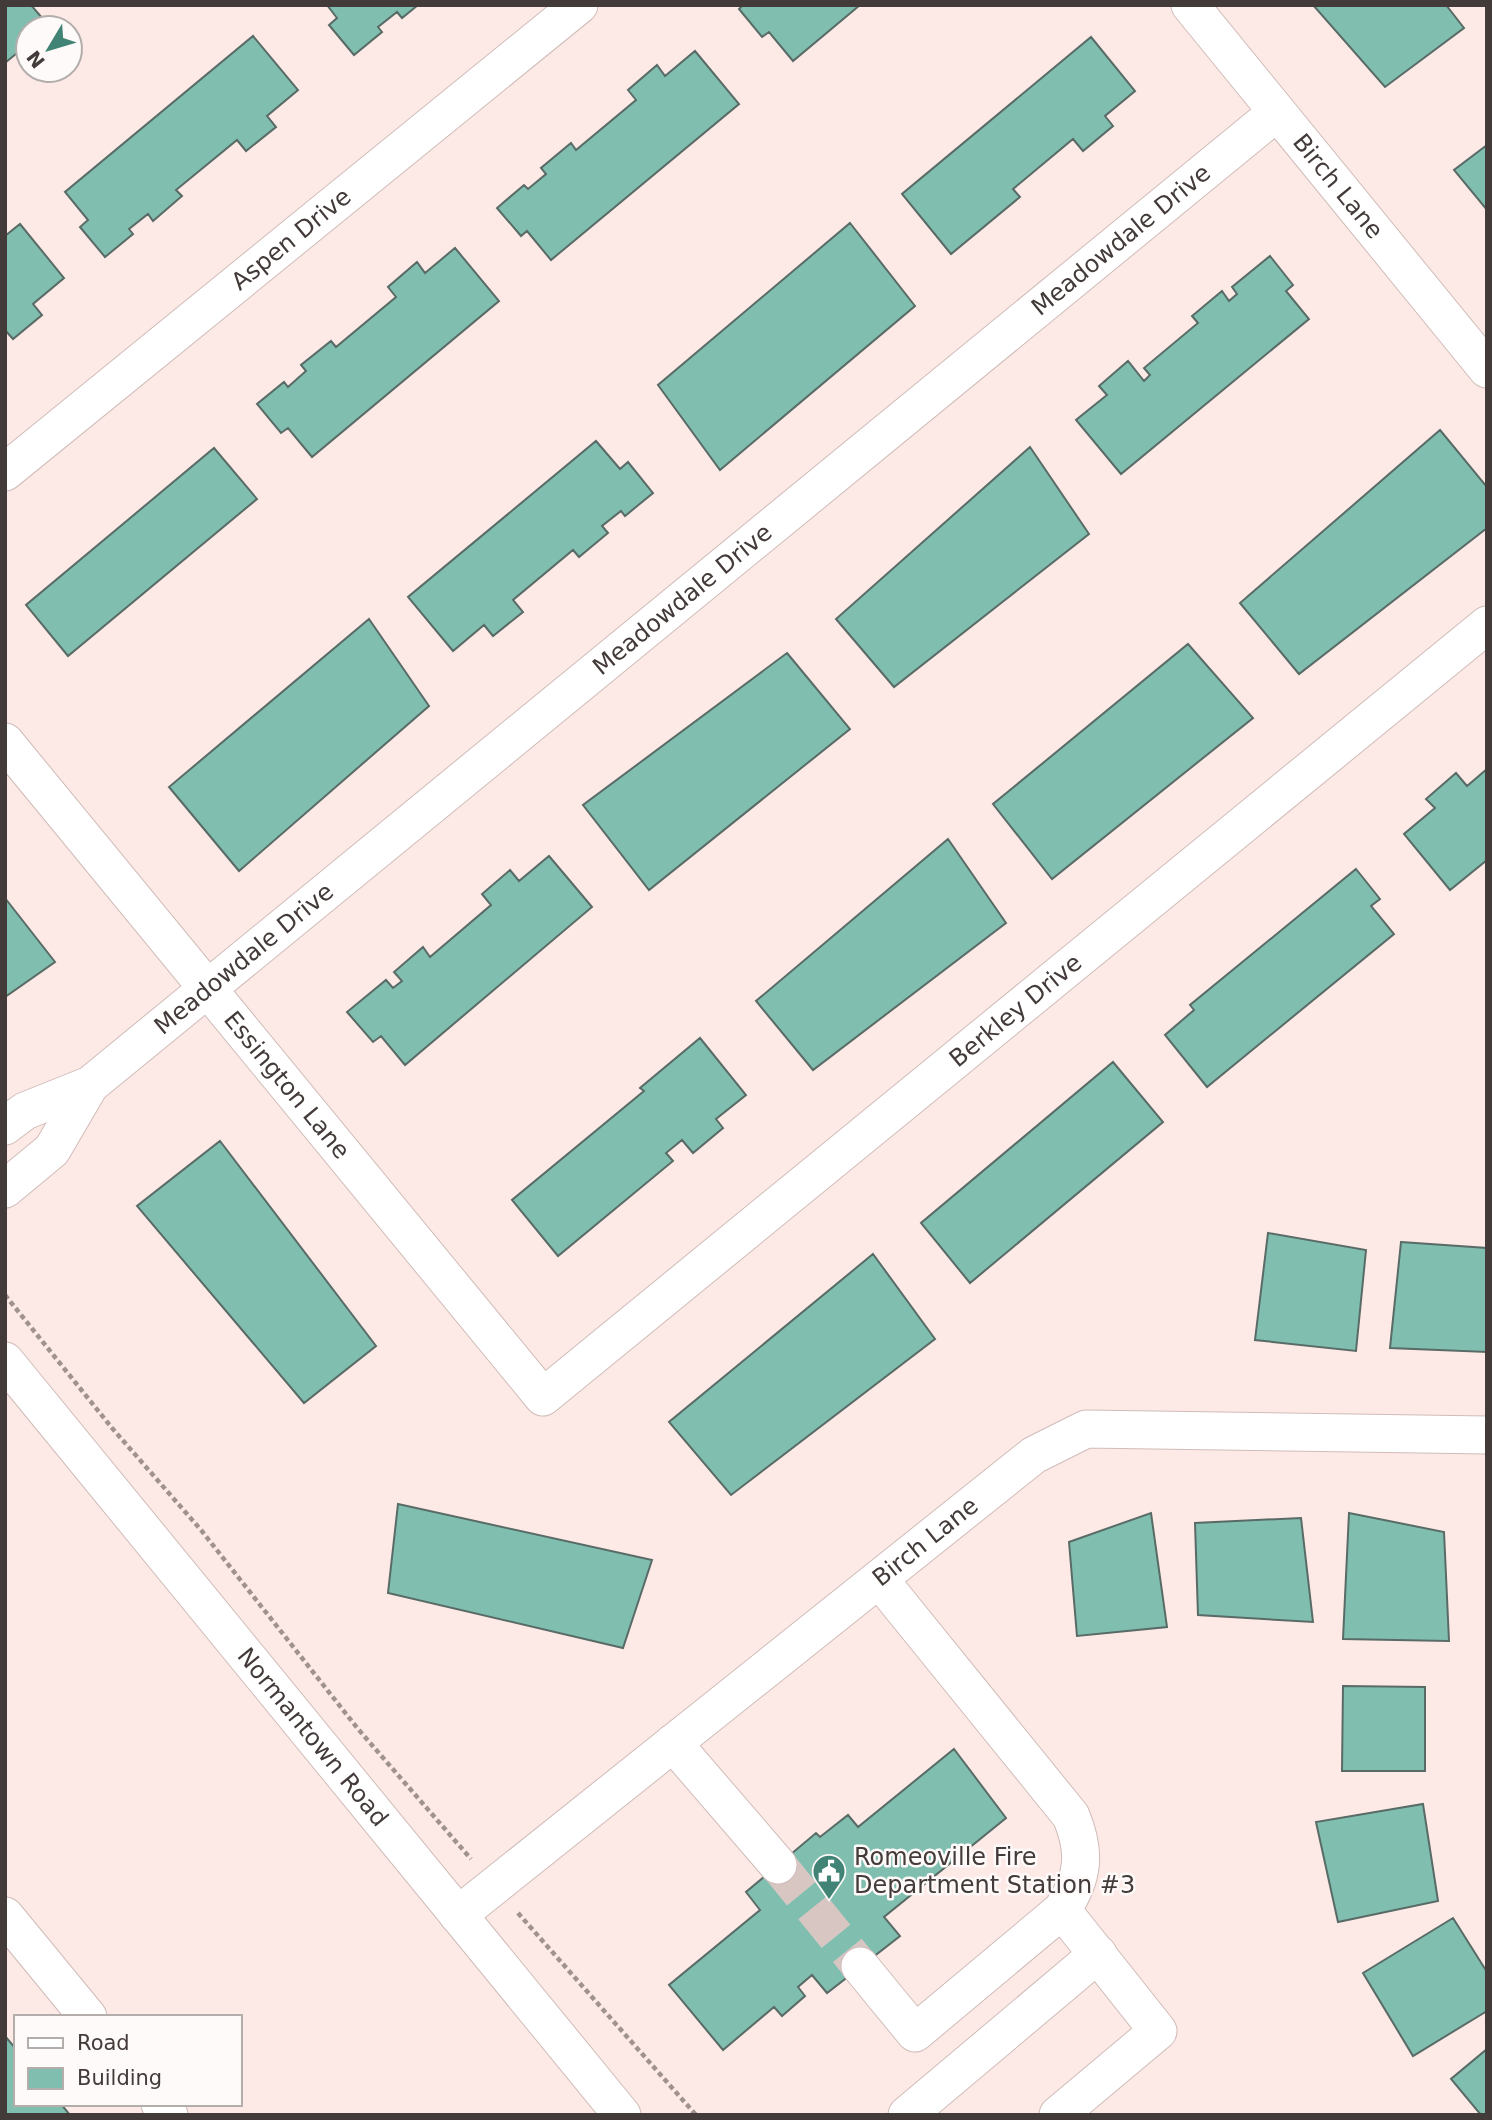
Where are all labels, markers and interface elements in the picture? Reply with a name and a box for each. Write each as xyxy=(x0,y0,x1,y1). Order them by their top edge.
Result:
north arrow xyxy=(14,14,84,84)
text: N xyxy=(22,46,49,73)
street label: Birch Lane xyxy=(1287,128,1389,244)
street label: Meadowdale Drive xyxy=(1026,159,1216,321)
street label: Aspen Drive xyxy=(226,182,357,296)
street label: Meadowdale Drive xyxy=(587,518,777,681)
street label: Meadowdale Drive xyxy=(149,877,339,1040)
street label: Berkley Drive xyxy=(944,948,1087,1073)
street label: Essington Lane xyxy=(218,1006,356,1164)
street label: Birch Lane xyxy=(867,1491,983,1592)
street label: Normantown Road xyxy=(232,1642,394,1832)
place label: Romeoville Fire Department Station #3 xyxy=(854,1843,1135,1899)
public building icon: Romeoville Fire Department Station #3 xyxy=(810,1852,848,1901)
legend xyxy=(14,2015,242,2106)
text: Road xyxy=(77,2031,130,2055)
text: Building xyxy=(77,2066,162,2090)

